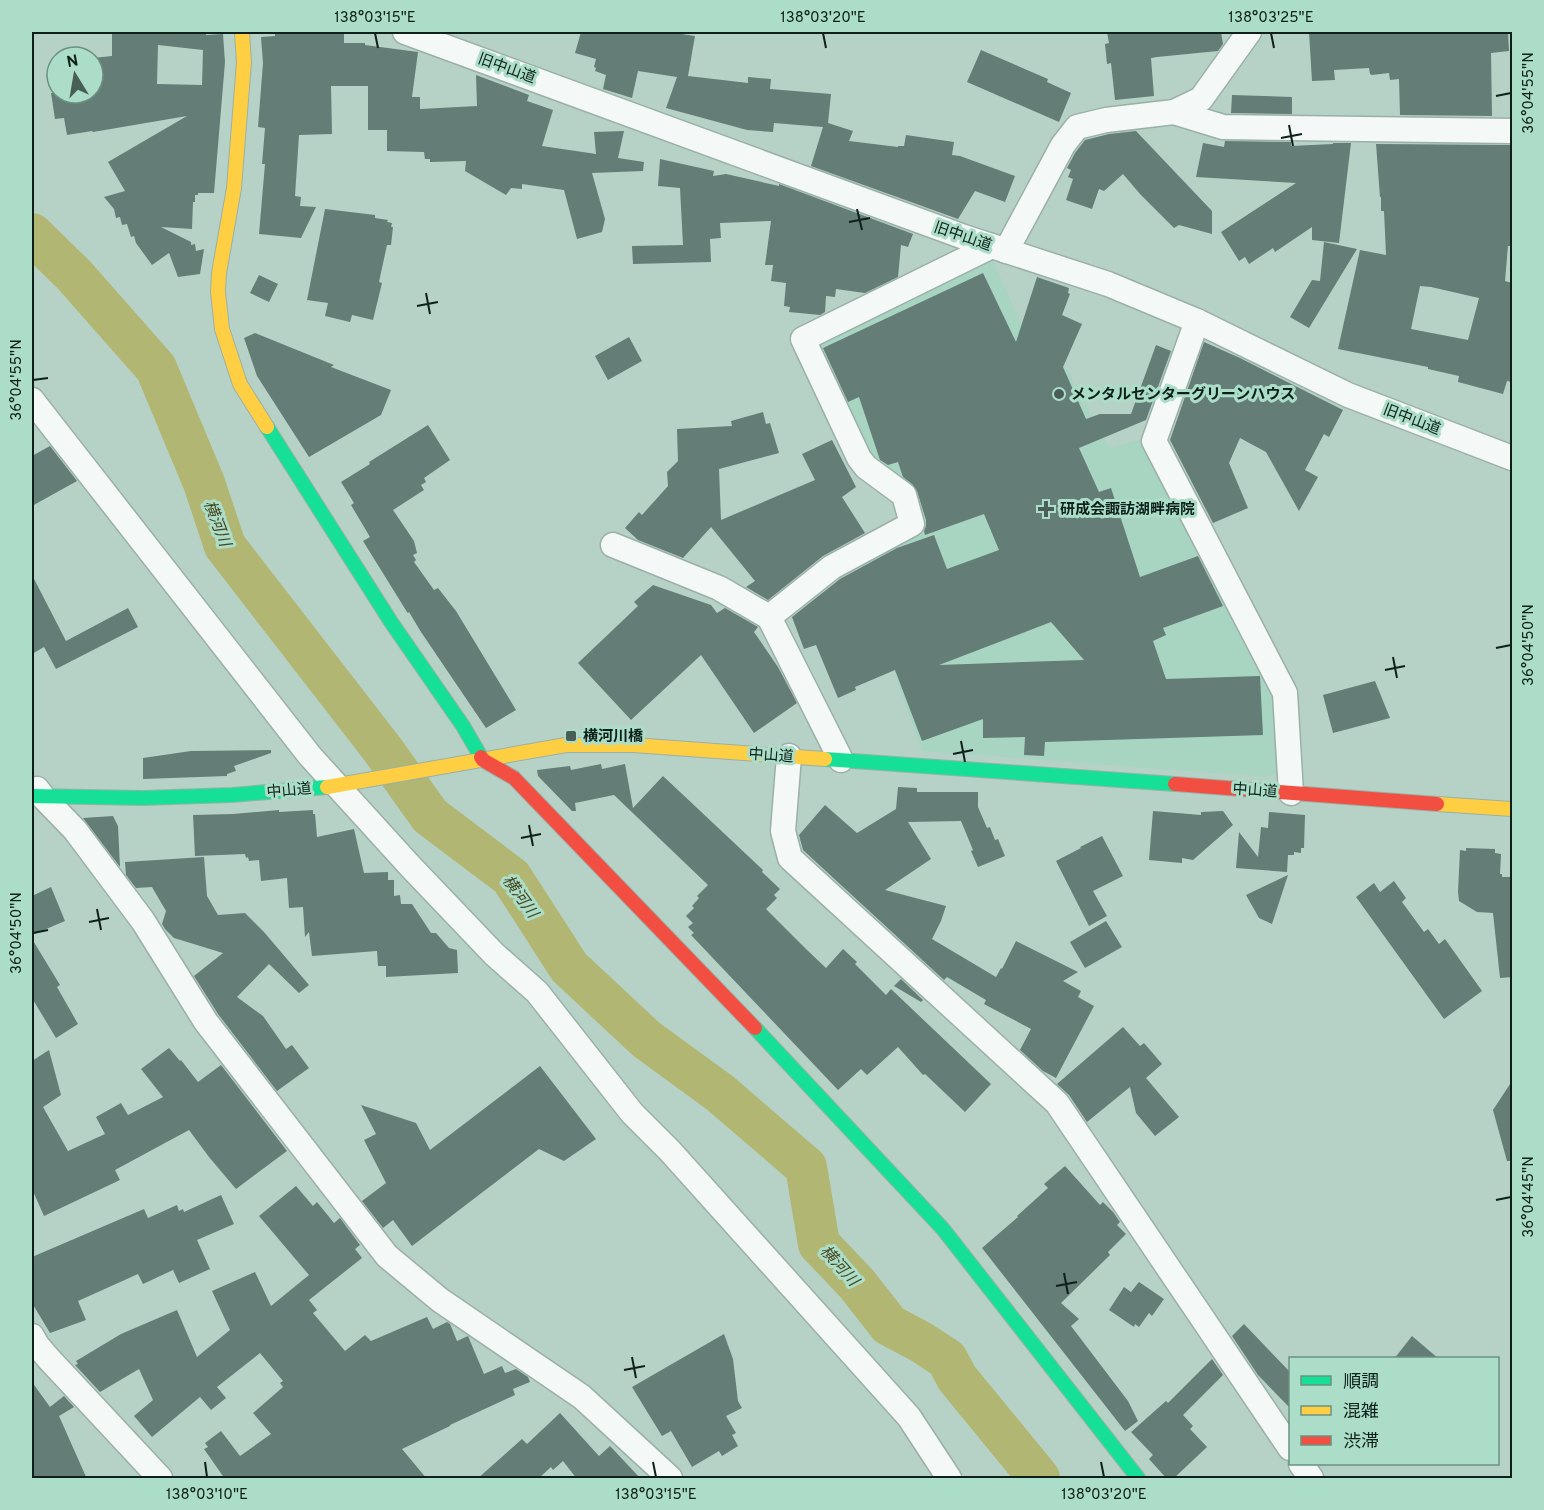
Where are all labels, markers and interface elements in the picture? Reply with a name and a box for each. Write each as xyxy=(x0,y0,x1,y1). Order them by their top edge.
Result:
text: 138°03'15"E xyxy=(334,9,416,28)
text: 138°03'20"E xyxy=(780,9,866,28)
text: 138°03'25"E xyxy=(1228,9,1314,28)
north arrow xyxy=(45,45,105,105)
street label: 旧中山道 xyxy=(475,50,538,89)
text: N xyxy=(65,51,80,73)
text: 36°04'55"N xyxy=(1520,52,1539,134)
street label: 旧中山道 xyxy=(931,219,994,256)
text: 36°04'55"N xyxy=(8,339,27,421)
place label: メンタルセンターグリーンハウス xyxy=(1071,386,1295,405)
marker: メンタルセンターグリーンハウス xyxy=(1052,387,1066,401)
street label: 旧中山道 xyxy=(1380,401,1443,440)
water label: 横河川 xyxy=(198,498,235,552)
marker: 研成会諏訪湖畔病院 xyxy=(1037,500,1055,518)
place label: 研成会諏訪湖畔病院 xyxy=(1060,500,1195,520)
text: 36°04'50"N xyxy=(1520,604,1539,686)
place label: 横河川橋 xyxy=(583,727,644,747)
marker: 横河川橋 xyxy=(564,729,578,743)
street label: 中山道 xyxy=(748,745,794,768)
street label: 中山道 xyxy=(266,780,312,803)
street label: 中山道 xyxy=(1232,780,1278,803)
water label: 横河川 xyxy=(497,872,543,924)
text: 36°04'50"N xyxy=(8,892,27,974)
text: 36°04'45"N xyxy=(1520,1156,1539,1238)
water label: 横河川 xyxy=(815,1242,863,1292)
legend xyxy=(1289,1357,1499,1465)
text: 順調 xyxy=(1343,1371,1379,1394)
text: 混雑 xyxy=(1343,1401,1379,1424)
text: 渋滞 xyxy=(1343,1431,1379,1454)
text: 138°03'10"E xyxy=(166,1486,248,1505)
text: 138°03'15"E xyxy=(615,1486,697,1505)
text: 138°03'20"E xyxy=(1061,1486,1147,1505)

